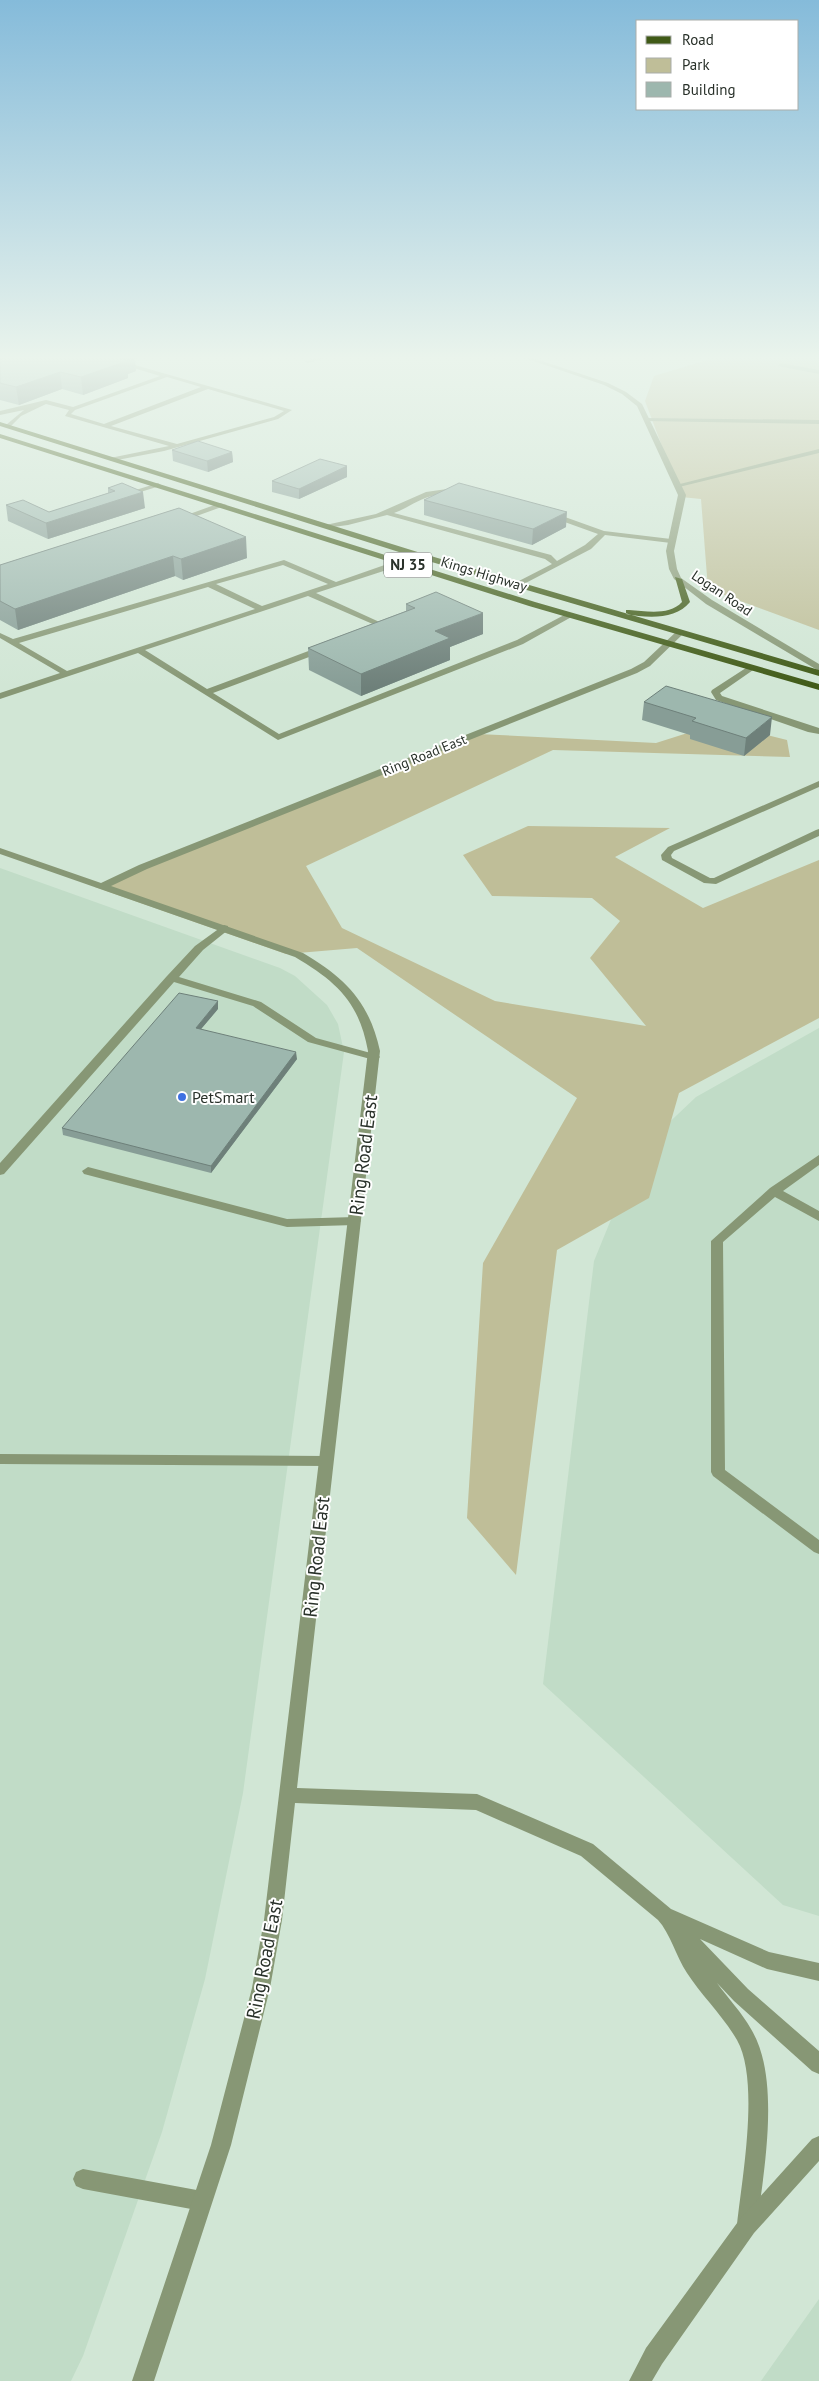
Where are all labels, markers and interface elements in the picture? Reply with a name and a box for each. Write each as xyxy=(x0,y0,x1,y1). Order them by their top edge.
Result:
legend xyxy=(636,20,799,110)
text: Road xyxy=(682,30,714,49)
text: Park xyxy=(682,55,710,74)
text: Building xyxy=(682,80,736,99)
road number: NJ 35 xyxy=(384,552,432,578)
street label: Kings Highway xyxy=(439,552,530,596)
street label: Logan Road xyxy=(688,566,756,620)
street label: Ring Road East xyxy=(379,730,469,780)
place label: PetSmart xyxy=(192,1087,255,1107)
marker: PetSmart xyxy=(176,1091,188,1103)
street label: Ring Road East xyxy=(344,1093,382,1217)
street label: Ring Road East xyxy=(298,1495,334,1619)
street label: Ring Road East xyxy=(241,1897,287,2021)

